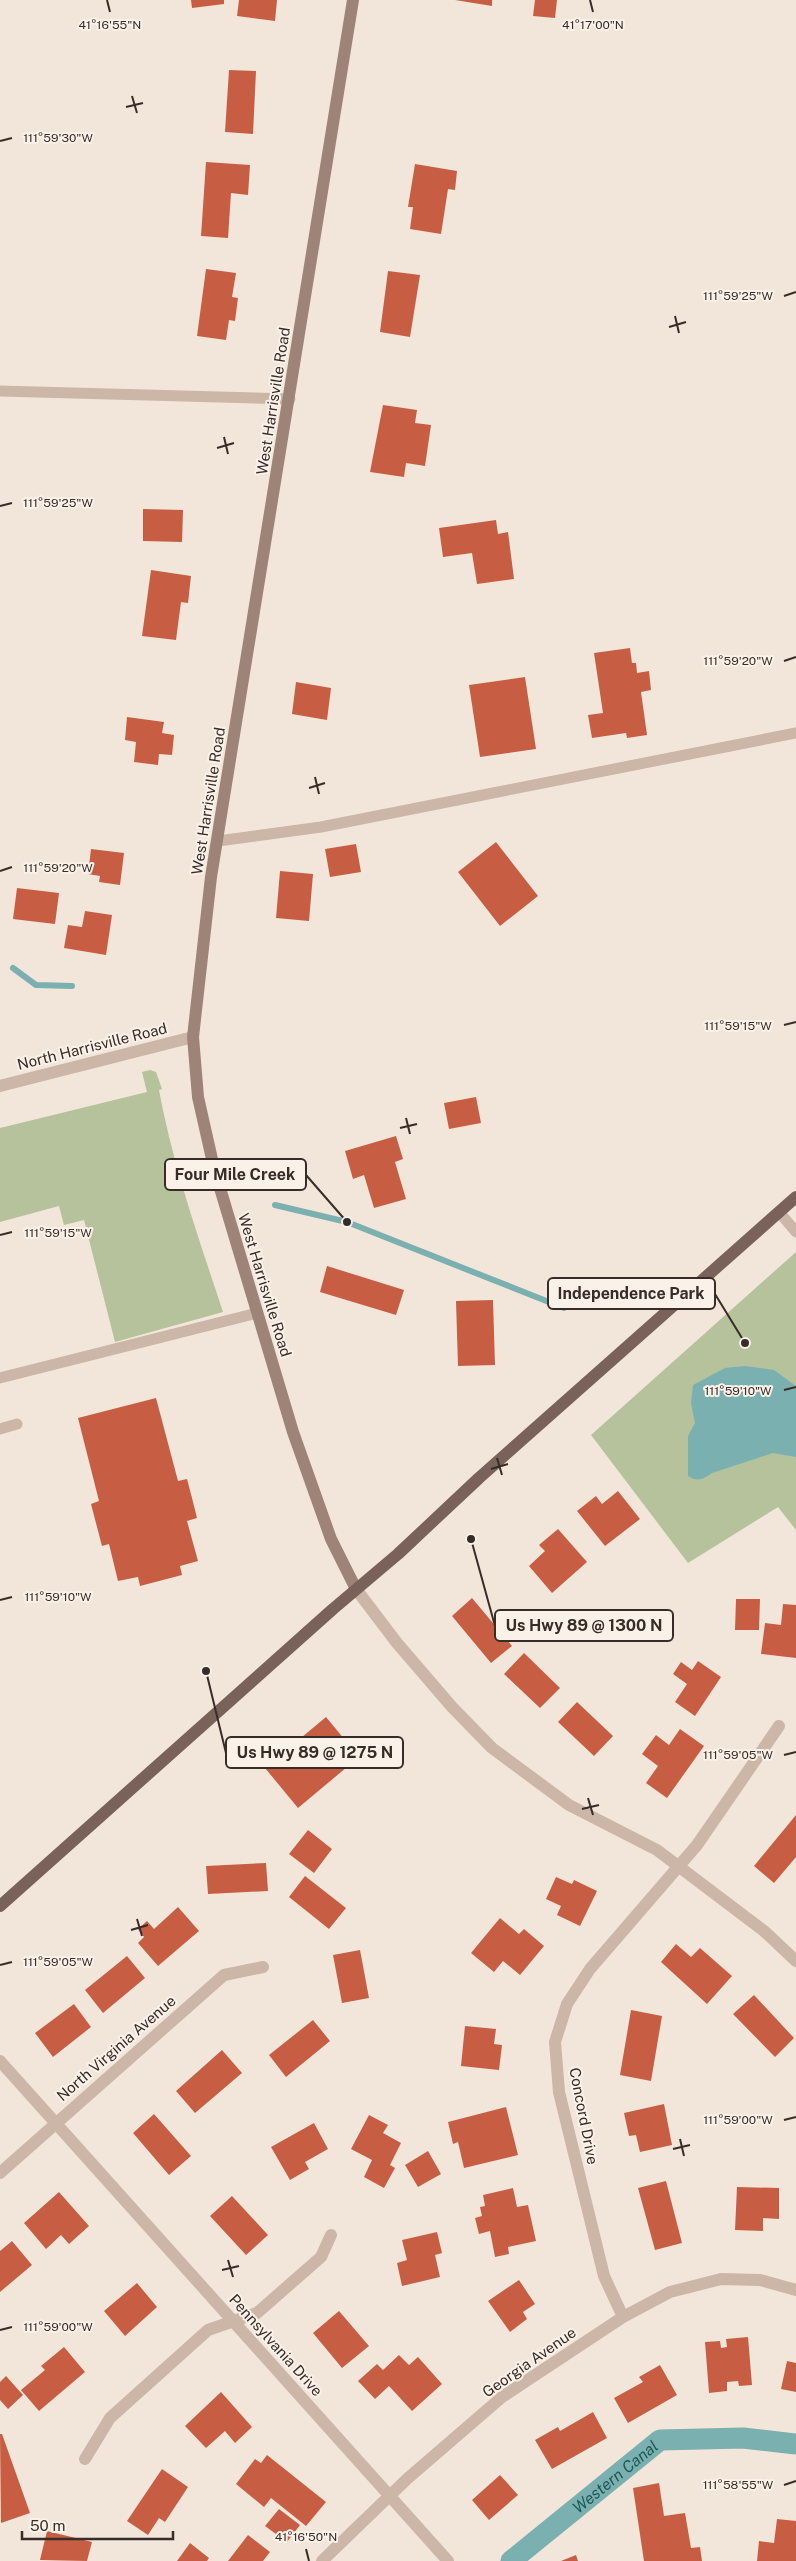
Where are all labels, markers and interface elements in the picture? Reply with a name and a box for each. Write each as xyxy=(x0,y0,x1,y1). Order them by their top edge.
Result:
text: 41°16'55"N xyxy=(79,18,141,32)
text: 41°17'00"N xyxy=(562,18,624,32)
text: 111°59'30"W xyxy=(23,131,93,145)
text: 111°59'25"W xyxy=(703,289,773,303)
street label: West Harrisville Road xyxy=(253,326,293,476)
text: 111°59'25"W xyxy=(23,496,93,510)
text: 111°59'20"W xyxy=(703,654,773,668)
street label: West Harrisville Road xyxy=(188,726,228,876)
text: 111°59'20"W xyxy=(23,861,93,875)
street label: North Harrisville Road xyxy=(15,1019,169,1073)
text: 111°59'15"W xyxy=(704,1019,772,1033)
callout: Four Mile Creek xyxy=(165,1159,306,1190)
text: Four Mile Creek xyxy=(175,1165,295,1184)
street label: West Harrisville Road xyxy=(235,1211,295,1359)
text: 111°59'15"W xyxy=(24,1226,92,1240)
callout: Independence Park xyxy=(548,1278,715,1309)
text: Independence Park xyxy=(558,1284,704,1303)
text: 111°59'10"W xyxy=(704,1384,772,1398)
text: 111°59'10"W xyxy=(24,1590,92,1604)
callout: Us Hwy 89 @ 1300 N xyxy=(495,1610,673,1641)
text: Us Hwy 89 @ 1300 N xyxy=(506,1616,662,1635)
callout: Us Hwy 89 @ 1275 N xyxy=(226,1737,403,1768)
text: Us Hwy 89 @ 1275 N xyxy=(237,1743,393,1762)
text: 111°59'05"W xyxy=(703,1748,774,1762)
text: 111°59'05"W xyxy=(23,1955,94,1969)
street label: North Virginia Avenue xyxy=(53,1992,179,2104)
street label: Concord Drive xyxy=(566,2066,602,2166)
text: 111°59'00"W xyxy=(703,2113,773,2127)
street label: Pennsylvania Drive xyxy=(226,2291,326,2399)
text: 111°59'00"W xyxy=(23,2320,93,2334)
street label: Georgia Avenue xyxy=(479,2323,579,2401)
water label: Western Canal xyxy=(568,2436,662,2517)
text: 111°58'55"W xyxy=(703,2478,774,2492)
scale bar xyxy=(22,2508,174,2540)
text: 50 m xyxy=(30,2517,65,2534)
text: 41°16'50"N xyxy=(275,2530,337,2544)

